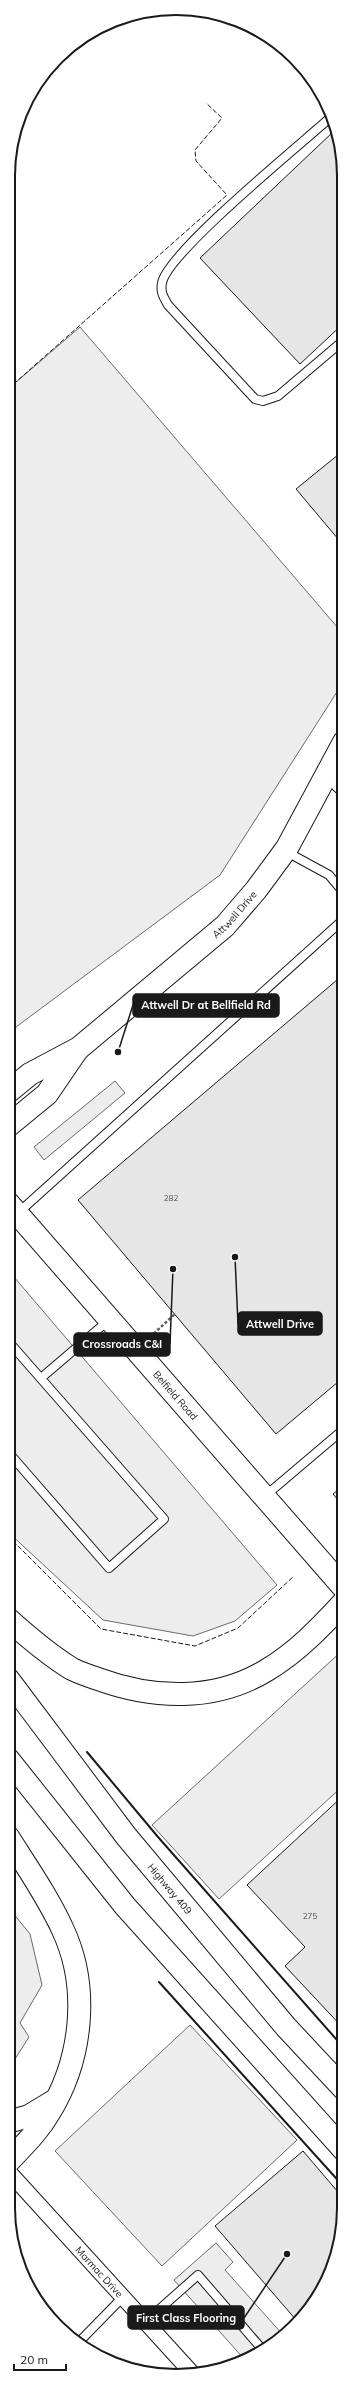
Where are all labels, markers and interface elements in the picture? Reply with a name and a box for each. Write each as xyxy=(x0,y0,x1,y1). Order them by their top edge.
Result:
street label: Attwell Drive xyxy=(210,888,260,941)
callout: Attwell Dr at Bellfield Rd xyxy=(133,994,279,1017)
text: Attwell Dr at Bellfield Rd xyxy=(141,998,271,1012)
house number: 282 xyxy=(164,1193,178,1203)
callout: Attwell Drive xyxy=(238,1312,322,1335)
text: Attwell Drive xyxy=(246,1317,314,1331)
callout: Crossroads C&I xyxy=(74,1333,170,1356)
text: Crossroads C&I xyxy=(82,1337,162,1351)
street label: Belfield Road xyxy=(150,1368,200,1423)
street label: Highway 409 xyxy=(145,1861,195,1917)
house number: 275 xyxy=(303,1911,317,1921)
street label: Marmac Drive xyxy=(73,2244,126,2300)
callout: First Class Flooring xyxy=(128,2306,244,2329)
text: First Class Flooring xyxy=(136,2311,236,2325)
scale bar xyxy=(14,2346,66,2372)
text: 20 m xyxy=(20,2352,48,2367)

